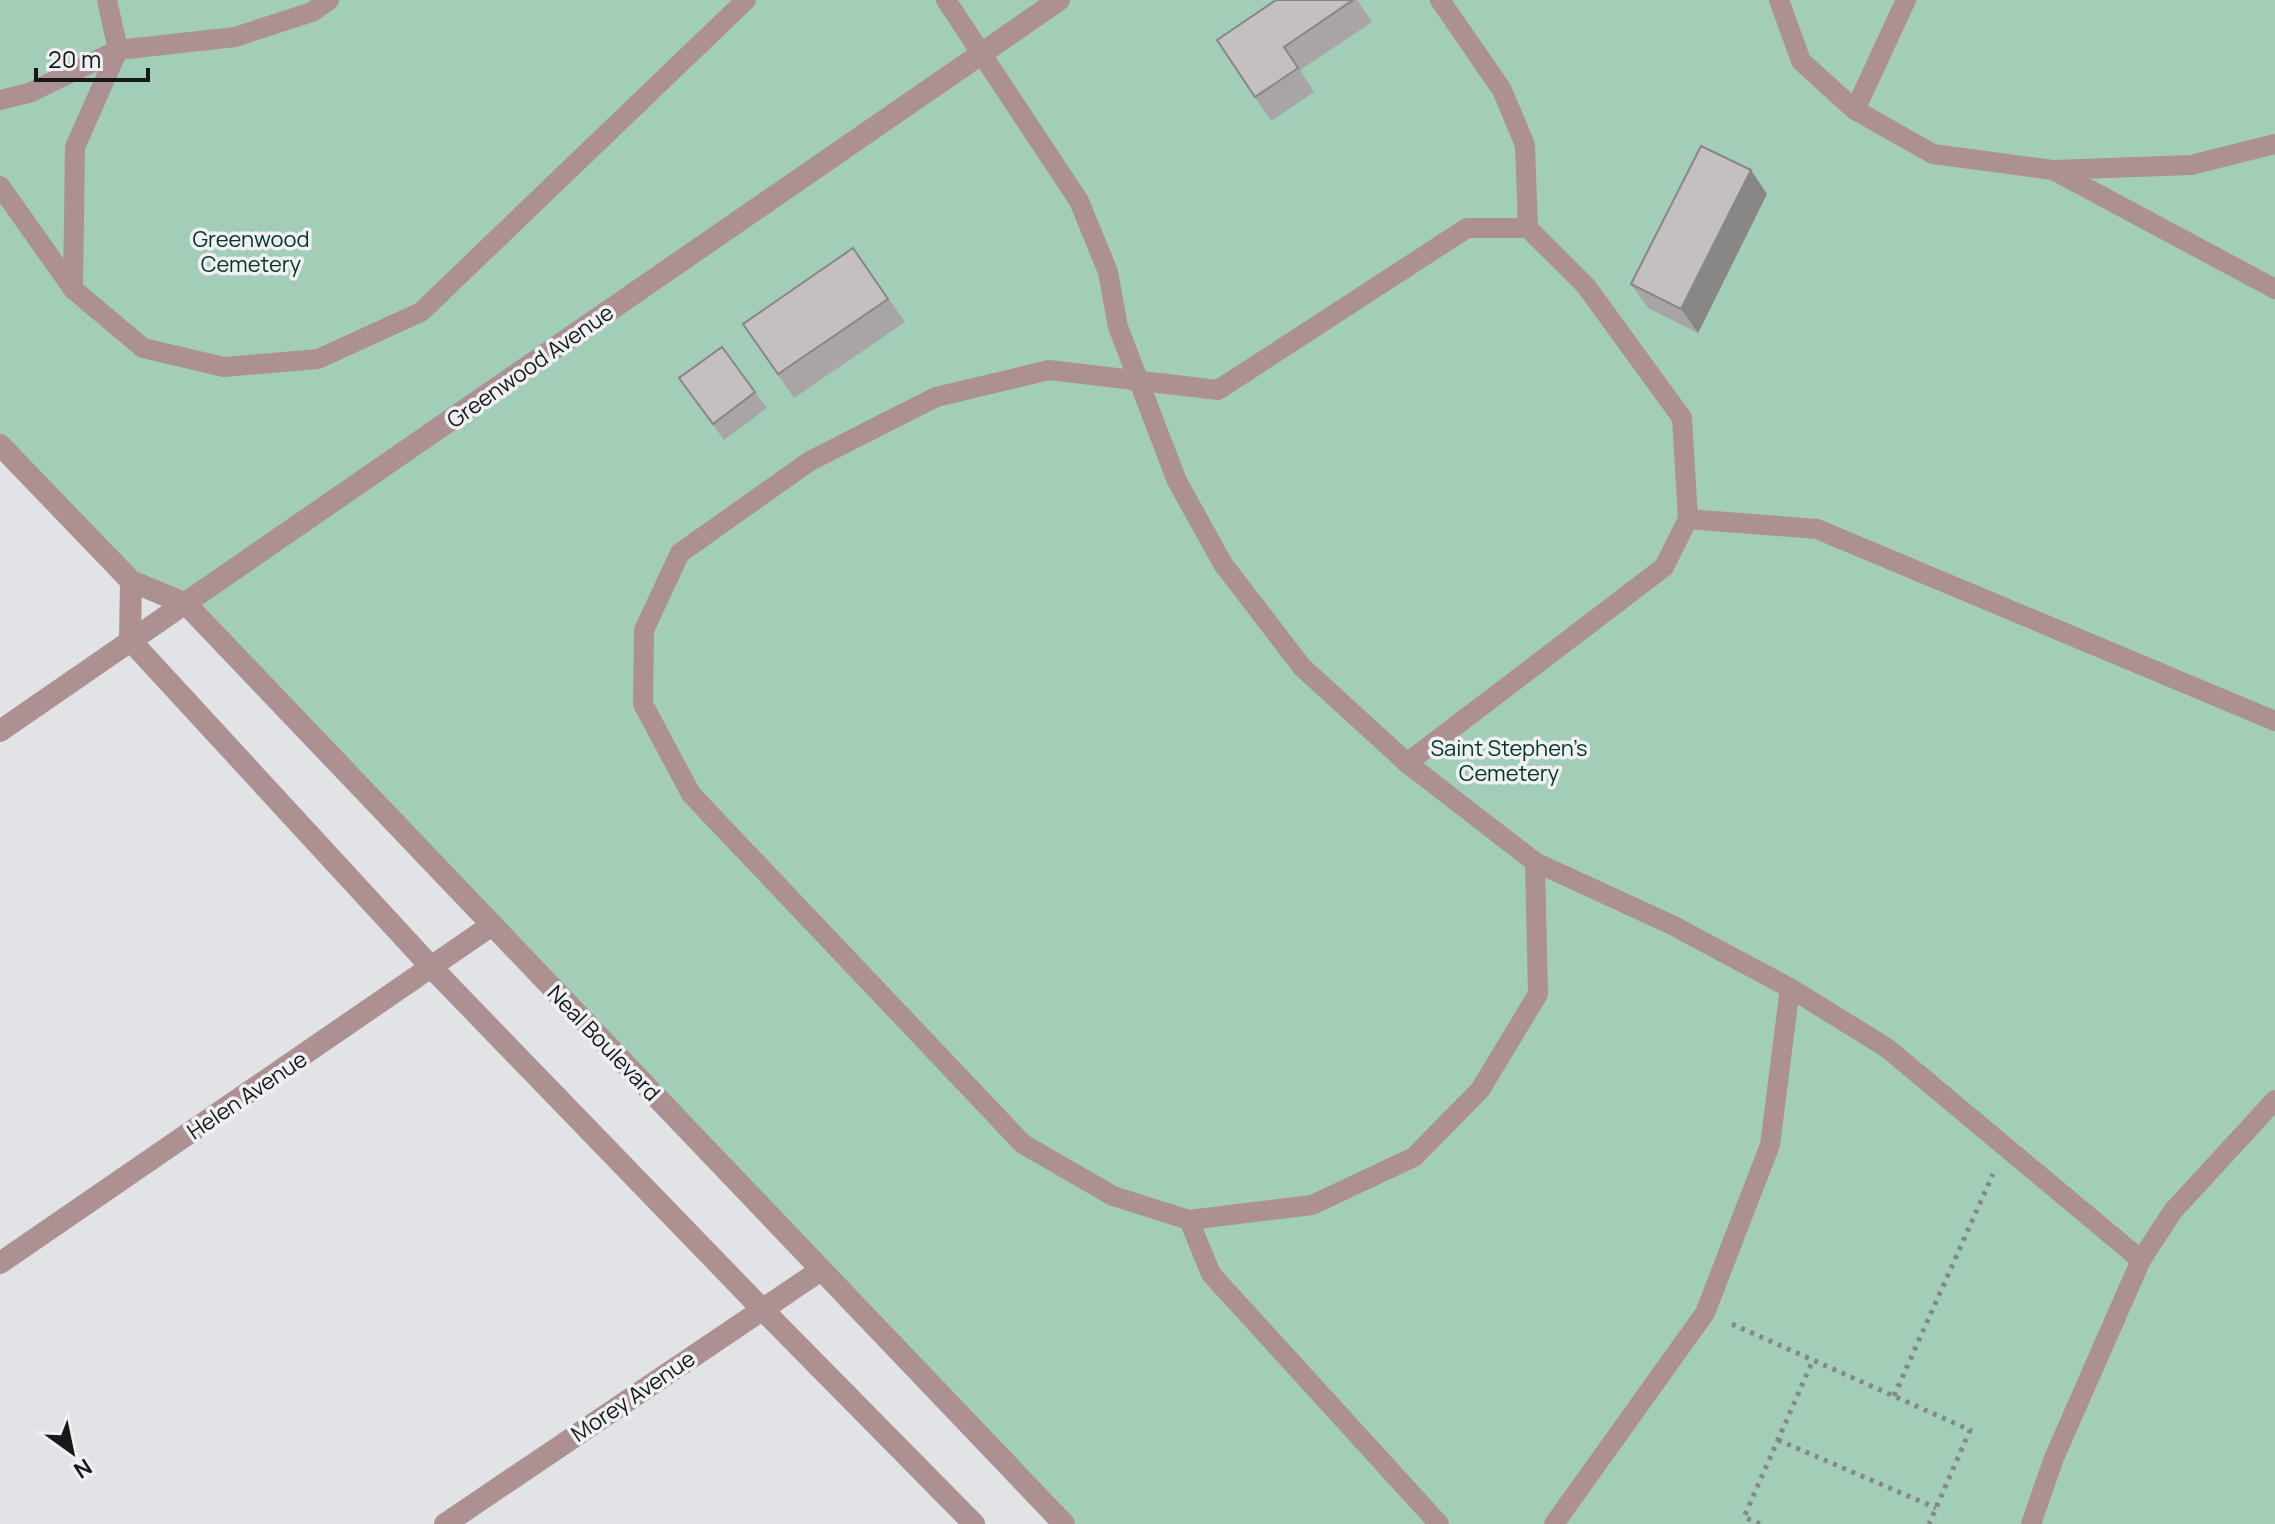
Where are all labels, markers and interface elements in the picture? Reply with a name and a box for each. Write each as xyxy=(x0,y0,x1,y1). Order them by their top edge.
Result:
scale bar xyxy=(36,32,148,82)
text: 20 m xyxy=(48,42,101,75)
park label: Greenwood Cemetery xyxy=(192,224,310,279)
street label: Greenwood Avenue xyxy=(441,297,619,435)
park label: Saint Stephen’s Cemetery xyxy=(1430,733,1588,788)
street label: Neal Boulevard xyxy=(541,979,667,1107)
street label: Helen Avenue xyxy=(181,1044,313,1146)
street label: Morey Avenue xyxy=(565,1343,701,1448)
north arrow xyxy=(32,1412,112,1492)
text: N xyxy=(68,1452,98,1486)

